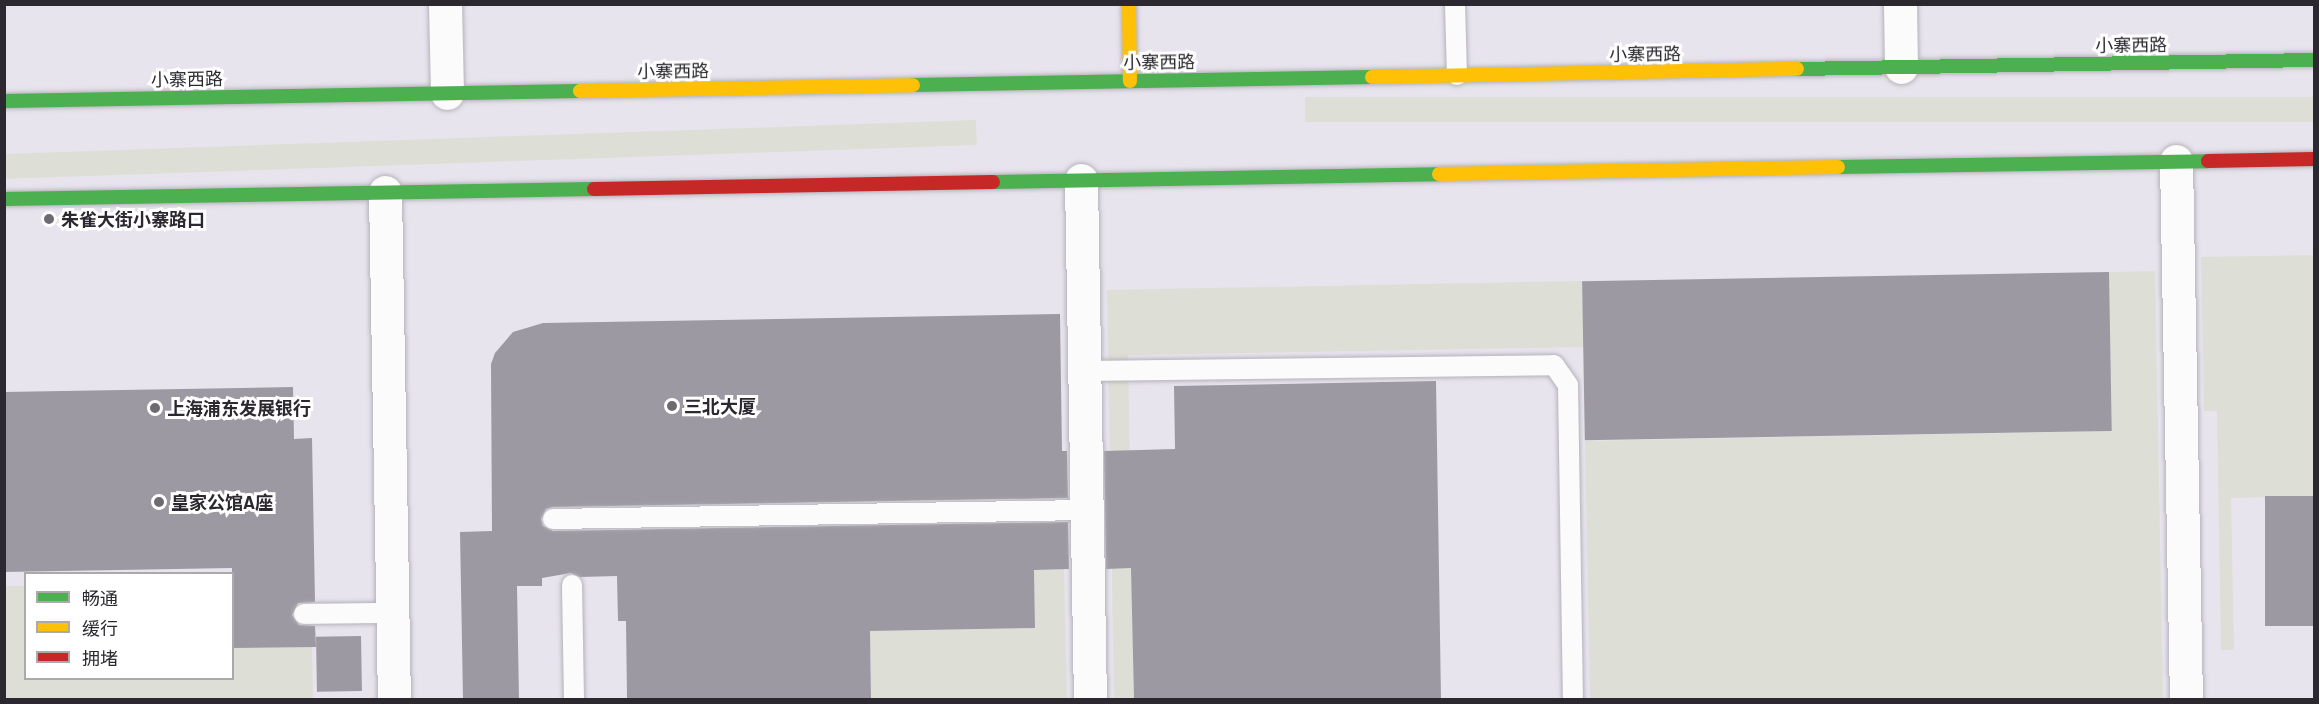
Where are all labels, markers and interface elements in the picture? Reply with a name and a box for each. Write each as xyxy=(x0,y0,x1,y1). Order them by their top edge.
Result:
street label: 小寨西路 xyxy=(2095,34,2167,56)
street label: 小寨西路 xyxy=(1609,43,1681,65)
street label: 小寨西路 xyxy=(1123,51,1195,73)
street label: 小寨西路 xyxy=(637,60,709,82)
street label: 小寨西路 xyxy=(151,68,223,90)
place label: 朱雀大街小寨路口 xyxy=(61,208,205,230)
marker: 朱雀大街小寨路口 xyxy=(42,212,56,226)
place label: 三北大厦 xyxy=(684,395,756,417)
place label: 上海浦东发展银行 xyxy=(167,397,311,419)
marker: 三北大厦 xyxy=(665,399,679,413)
marker: 上海浦东发展银行 xyxy=(148,401,162,415)
place label: 皇家公馆A座 xyxy=(171,491,273,513)
marker: 皇家公馆A座 xyxy=(152,495,166,509)
legend xyxy=(24,572,234,680)
text: 畅通 xyxy=(82,587,118,609)
text: 缓行 xyxy=(82,617,118,639)
text: 拥堵 xyxy=(82,647,118,669)

